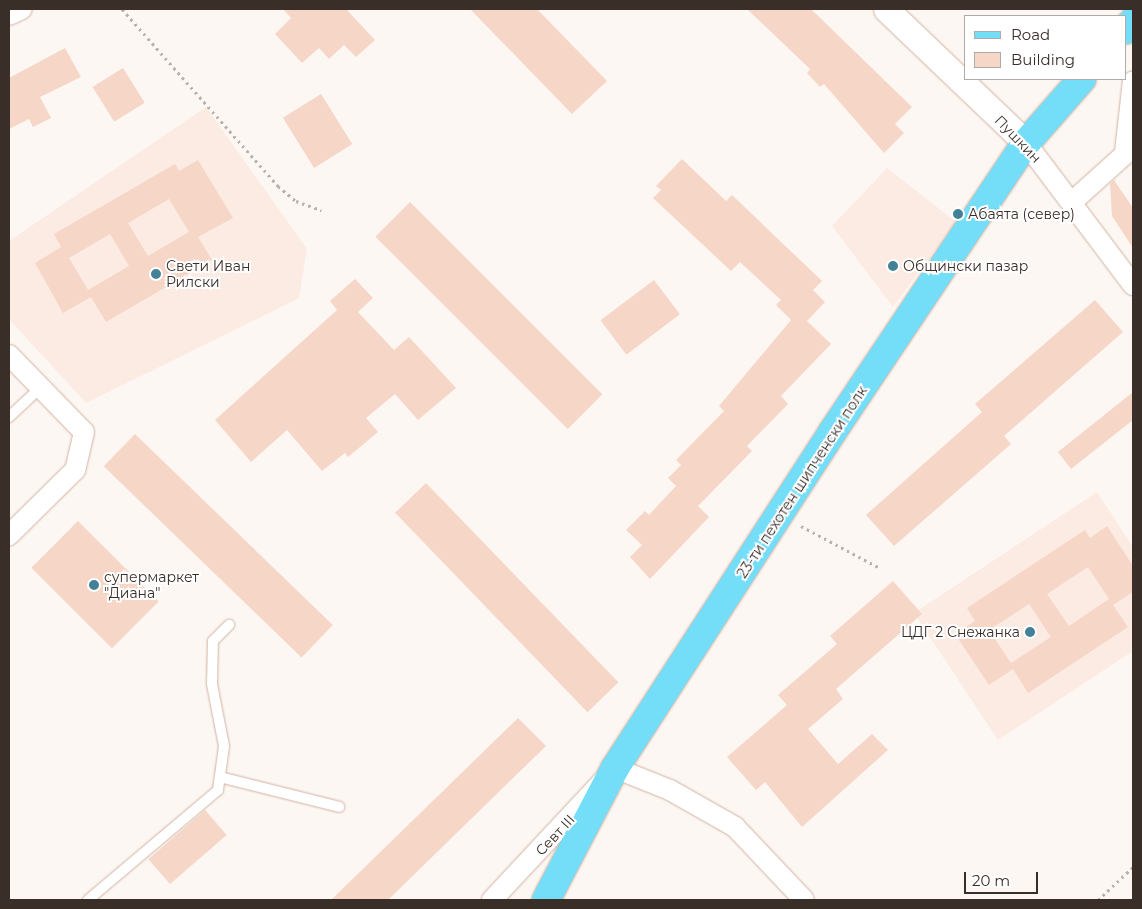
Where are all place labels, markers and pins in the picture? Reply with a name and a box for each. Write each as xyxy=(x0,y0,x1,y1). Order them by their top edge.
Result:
place label: Абаята (север) xyxy=(968,206,1075,222)
marker: Абаята (север) xyxy=(952,208,964,220)
place label: Свети Иван Рилски xyxy=(166,258,250,290)
place label: Общински пазар xyxy=(903,258,1028,274)
marker: Общински пазар xyxy=(887,260,899,272)
marker: Свети Иван Рилски xyxy=(150,268,162,280)
place label: супермаркет "Диана" xyxy=(104,569,199,602)
marker: супермаркет "Диана" xyxy=(88,579,100,591)
place label: ЦДГ 2 Снежанка xyxy=(901,624,1020,640)
marker: ЦДГ 2 Снежанка xyxy=(1024,626,1036,638)

